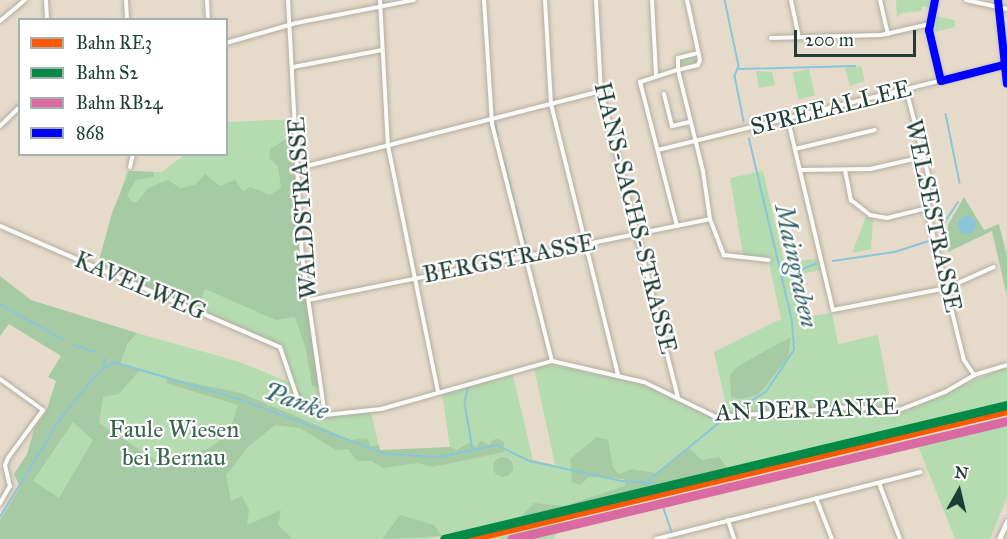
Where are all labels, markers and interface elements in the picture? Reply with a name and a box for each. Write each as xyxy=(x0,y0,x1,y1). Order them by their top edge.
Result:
legend xyxy=(18,18,228,156)
scale bar xyxy=(797,18,918,56)
text: 200 m xyxy=(805,29,854,51)
text: Bahn RE3 xyxy=(76,32,152,54)
text: Bahn S2 xyxy=(76,62,138,84)
street label: SPREEALLEE xyxy=(748,74,914,142)
street label: HANS-SACHS-STRASSE xyxy=(587,79,683,357)
text: Bahn RB24 xyxy=(76,92,163,114)
street label: WALDSTRASSE xyxy=(282,116,324,300)
street label: WELSESTRASSE xyxy=(898,117,968,315)
text: 868 xyxy=(76,122,104,144)
water label: Maingraben xyxy=(768,201,824,331)
street label: BERGSTRASSE xyxy=(420,228,598,290)
street label: KAVELWEG xyxy=(70,245,210,327)
water label: Panke xyxy=(260,375,332,427)
street label: AN DER PANKE xyxy=(715,392,899,428)
park label: Faule Wiesen bei Bernau xyxy=(109,416,239,472)
north arrow xyxy=(929,461,989,521)
text: N xyxy=(954,462,970,483)

